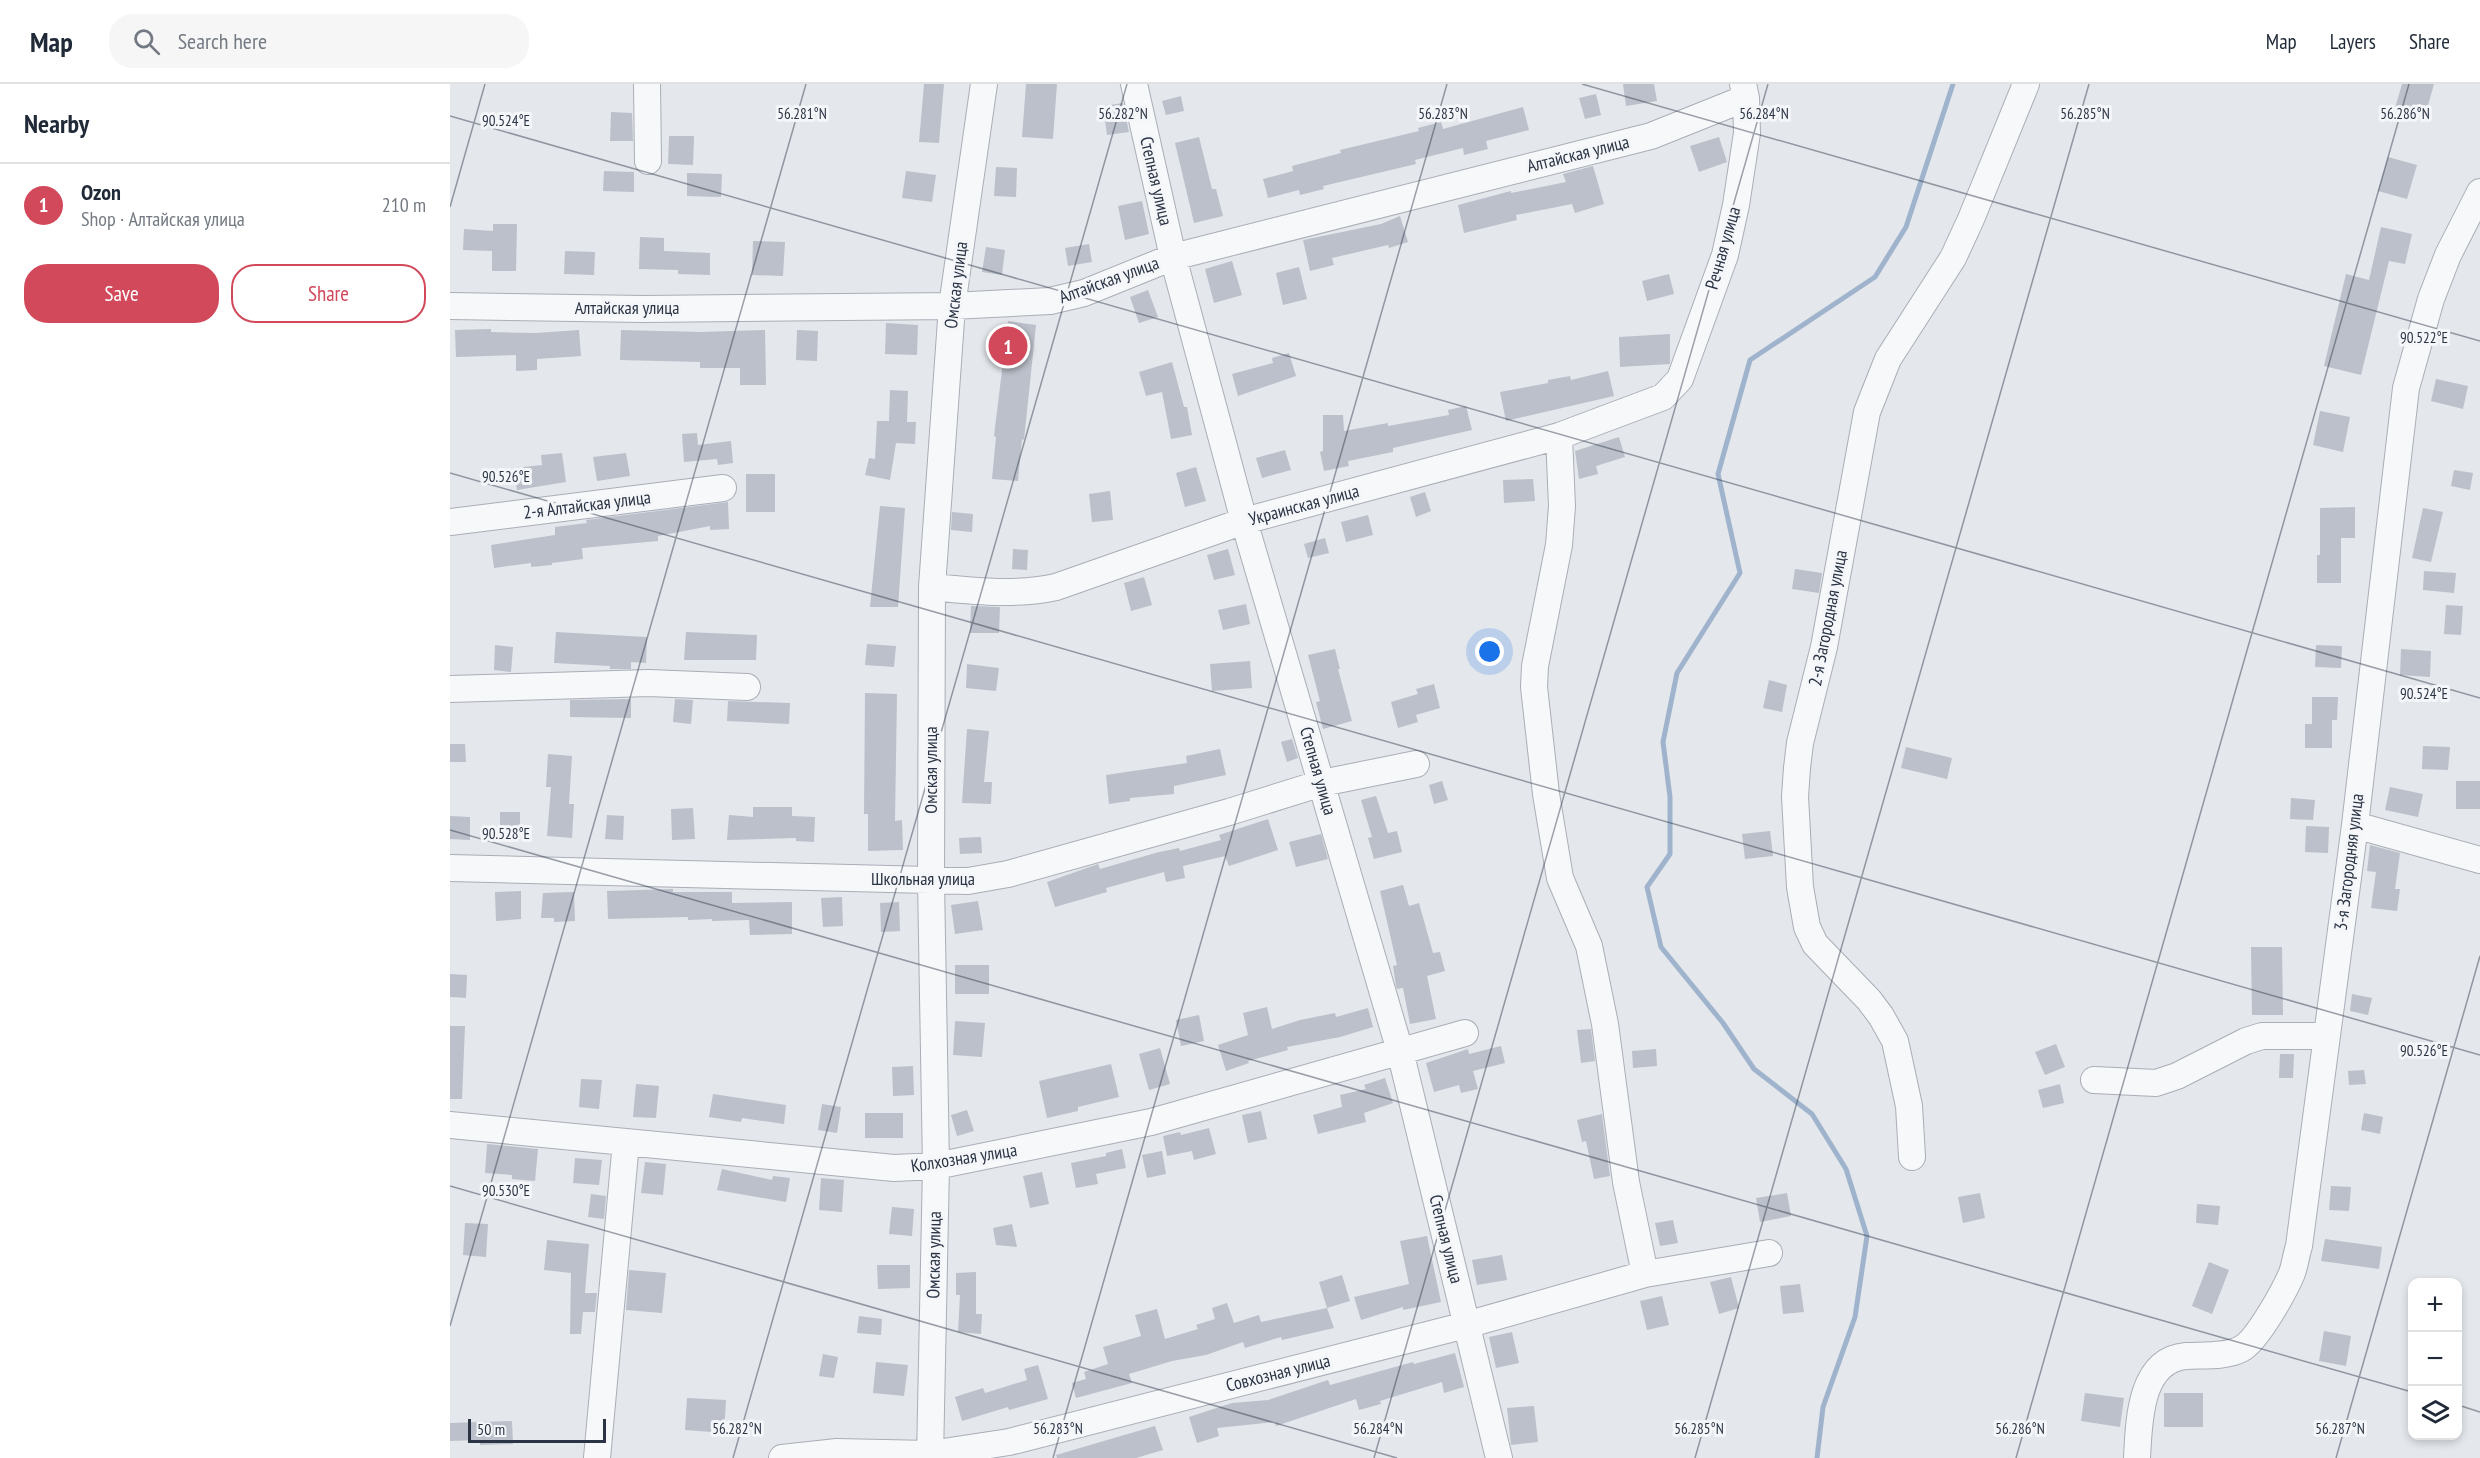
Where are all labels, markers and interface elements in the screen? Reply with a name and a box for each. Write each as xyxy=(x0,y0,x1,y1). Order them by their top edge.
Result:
search box xyxy=(109,14,529,68)
text: Map xyxy=(30,23,73,60)
icon: search xyxy=(130,25,163,58)
text: Search here xyxy=(178,27,267,55)
text: Map xyxy=(2266,28,2297,55)
text: Layers xyxy=(2330,28,2376,55)
text: Share xyxy=(2409,28,2450,55)
text: 56.281°N xyxy=(777,104,827,123)
text: 56.282°N xyxy=(1098,104,1148,123)
text: 56.283°N xyxy=(1418,104,1468,123)
text: 56.284°N xyxy=(1739,104,1789,123)
text: 56.285°N xyxy=(2060,104,2110,123)
text: 56.286°N xyxy=(2380,104,2430,123)
text: Nearby xyxy=(24,107,89,140)
text: 90.524°E xyxy=(482,111,530,130)
street label: Алтайская улица xyxy=(1524,130,1631,177)
street label: Степная улица xyxy=(1135,134,1178,228)
text: Ozon xyxy=(81,178,121,206)
text: 1 xyxy=(39,192,48,218)
text: 210 m xyxy=(382,192,426,218)
street label: Речная улица xyxy=(1700,204,1745,292)
text: Shop · Алтайская улица xyxy=(81,206,245,232)
street label: Омская улица xyxy=(939,240,972,330)
street label: Алтайская улица xyxy=(1056,251,1162,308)
button: Save xyxy=(24,264,219,323)
button: Share xyxy=(231,264,426,323)
street label: Алтайская улица xyxy=(575,296,679,319)
pin: 1 xyxy=(988,324,1028,368)
text: 90.522°E xyxy=(2400,328,2448,347)
text: 90.526°E xyxy=(482,467,530,486)
street label: Украинская улица xyxy=(1246,479,1362,530)
street label: 2-я Алтайская улица xyxy=(522,485,652,524)
street label: 2-я Загородная улица xyxy=(1803,548,1852,688)
your location xyxy=(1475,637,1504,666)
text: 90.524°E xyxy=(2400,684,2448,703)
street label: Степная улица xyxy=(1295,724,1342,818)
street label: Омская улица xyxy=(919,726,942,814)
street label: 3-я Загородняя улица xyxy=(2329,792,2368,932)
text: 90.528°E xyxy=(482,824,530,843)
street label: Школьная улица xyxy=(871,867,975,890)
text: 90.526°E xyxy=(2400,1041,2448,1060)
street label: Колхозная улица xyxy=(909,1138,1019,1177)
text: 90.530°E xyxy=(482,1181,530,1200)
street label: Степная улица xyxy=(1424,1192,1469,1286)
street label: Омская улица xyxy=(921,1211,946,1299)
map controls xyxy=(2408,1278,2462,1440)
button: + xyxy=(2408,1278,2462,1332)
button: − xyxy=(2408,1332,2462,1386)
street label: Совхозная улица xyxy=(1223,1348,1332,1397)
button: layers xyxy=(2408,1386,2462,1440)
scale bar xyxy=(468,1416,606,1444)
text: 50 m xyxy=(477,1419,505,1439)
text: 56.282°N xyxy=(712,1419,762,1438)
text: 56.283°N xyxy=(1033,1419,1083,1438)
text: 56.284°N xyxy=(1353,1419,1403,1438)
text: 56.285°N xyxy=(1674,1419,1724,1438)
text: 56.286°N xyxy=(1995,1419,2045,1438)
text: 56.287°N xyxy=(2315,1419,2365,1438)

